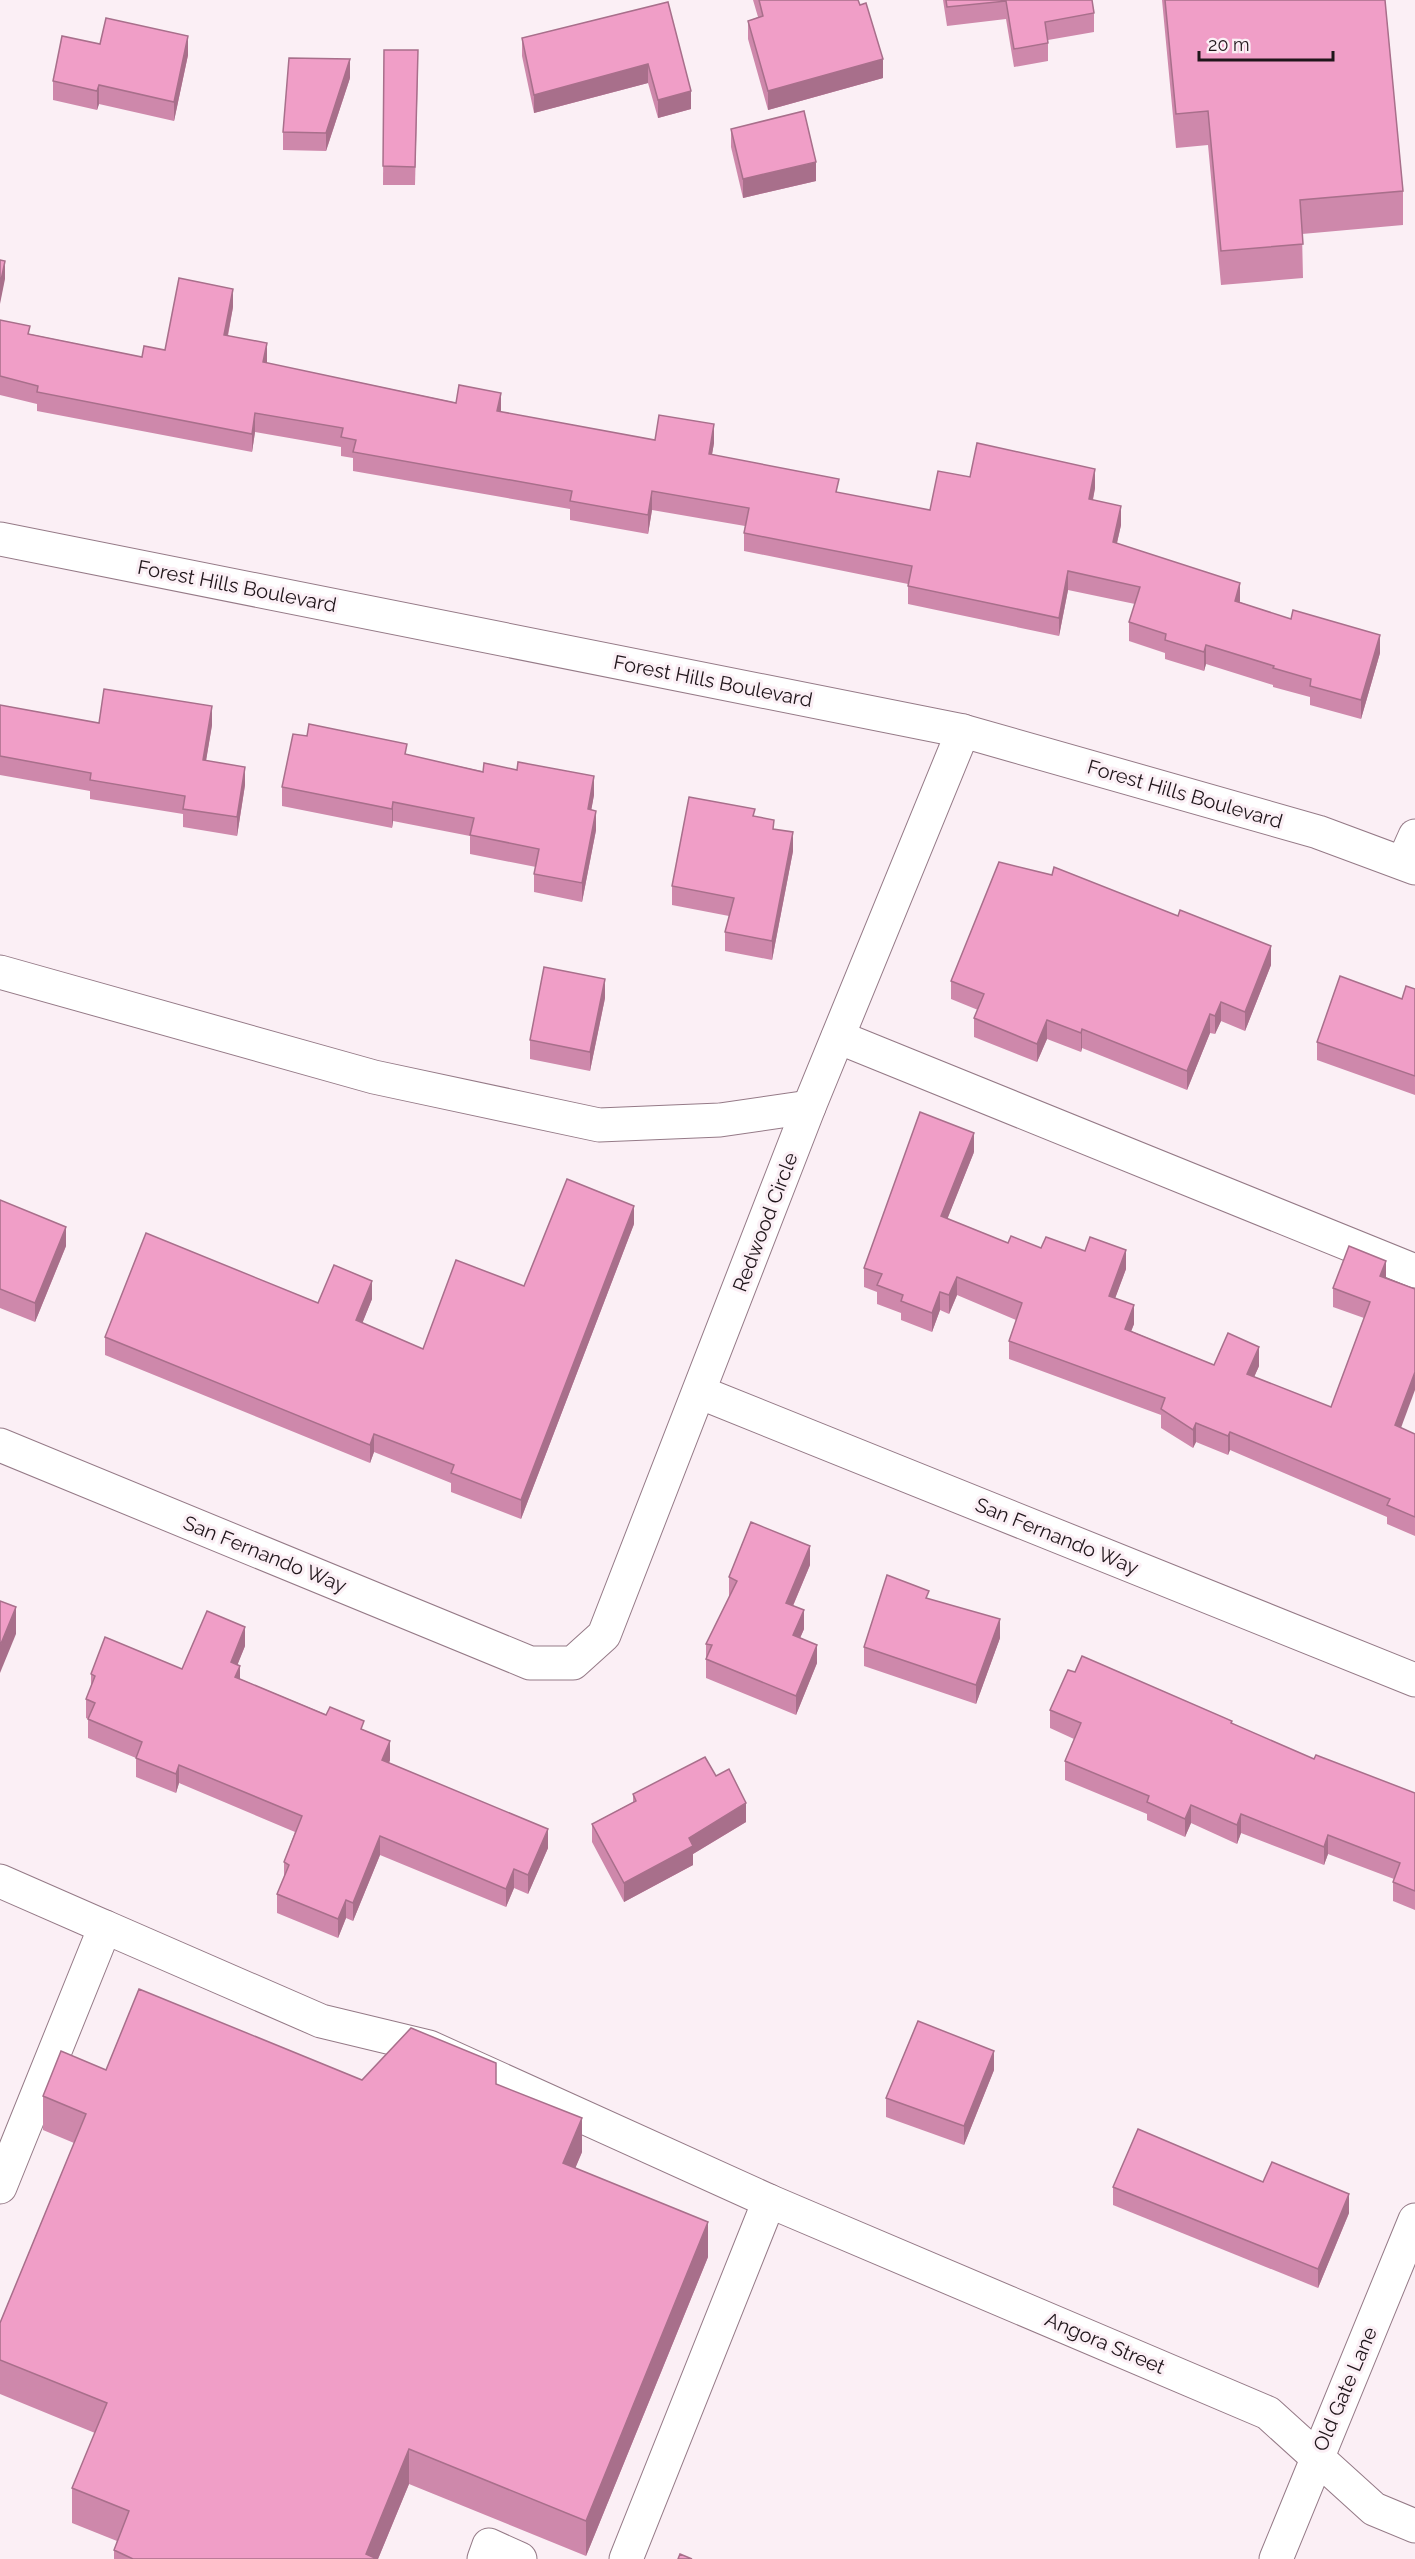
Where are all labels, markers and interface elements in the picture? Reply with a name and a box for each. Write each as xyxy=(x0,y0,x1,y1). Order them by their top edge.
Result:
scale bar xyxy=(1199,24,1332,62)
text: 20 m xyxy=(1208,34,1250,55)
street label: Forest Hills Boulevard xyxy=(135,555,339,617)
street label: Forest Hills Boulevard xyxy=(611,650,815,712)
street label: Forest Hills Boulevard xyxy=(1085,755,1285,833)
street label: Redwood Circle xyxy=(727,1149,803,1295)
street label: San Fernando Way xyxy=(972,1492,1142,1580)
street label: San Fernando Way xyxy=(180,1510,350,1598)
street label: Angora Street xyxy=(1041,2307,1169,2379)
street label: Old Gate Lane xyxy=(1308,2323,1382,2455)

